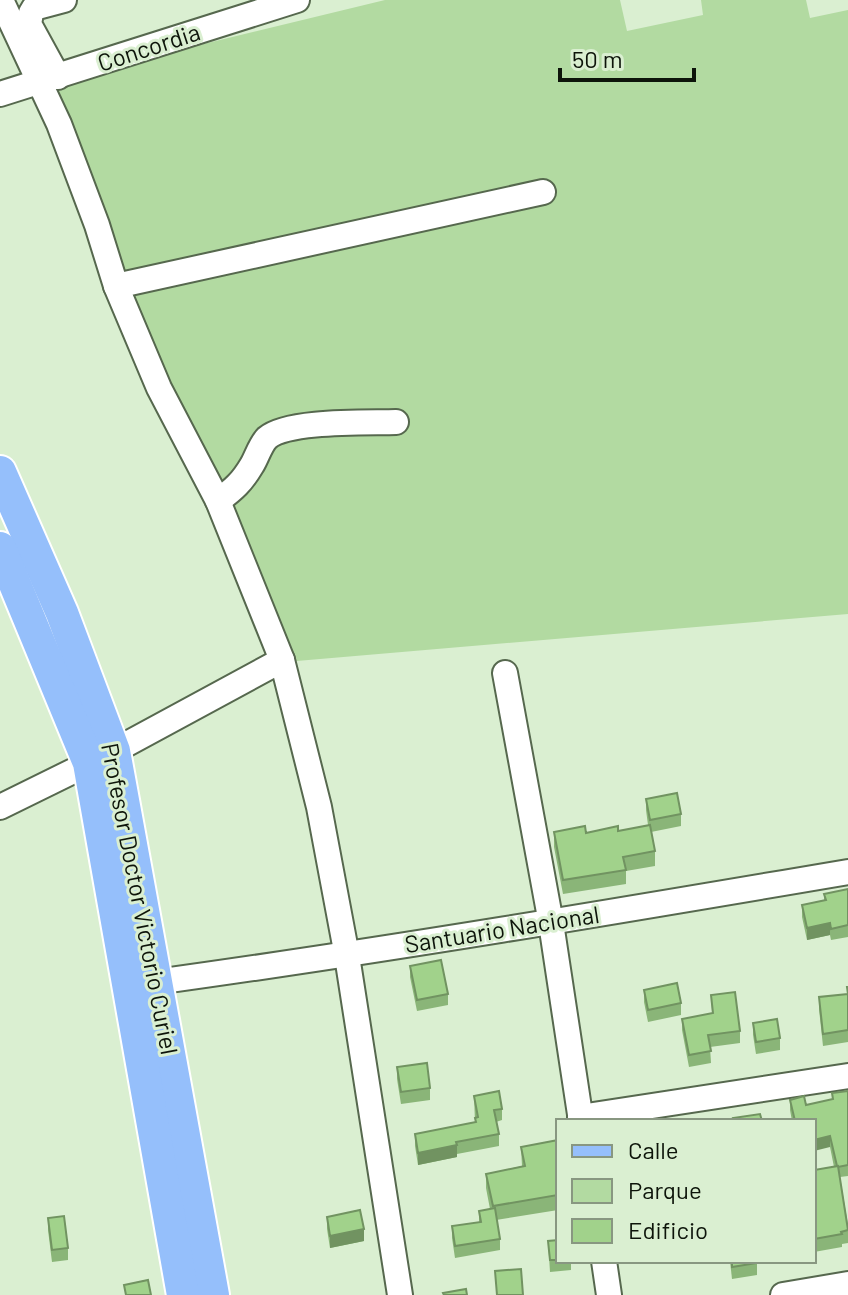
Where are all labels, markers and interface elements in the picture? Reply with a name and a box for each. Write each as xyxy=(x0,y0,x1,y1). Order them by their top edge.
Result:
street label: Concordia xyxy=(94,16,203,77)
scale bar xyxy=(560,32,694,82)
text: 50 m xyxy=(572,44,623,73)
street label: Profesor Doctor Victorio Curiel xyxy=(96,740,185,1057)
street label: Santuario Nacional xyxy=(402,899,601,958)
legend xyxy=(556,1119,816,1263)
text: Calle xyxy=(628,1135,679,1164)
text: Parque xyxy=(628,1175,702,1204)
text: Edificio xyxy=(628,1215,708,1244)

